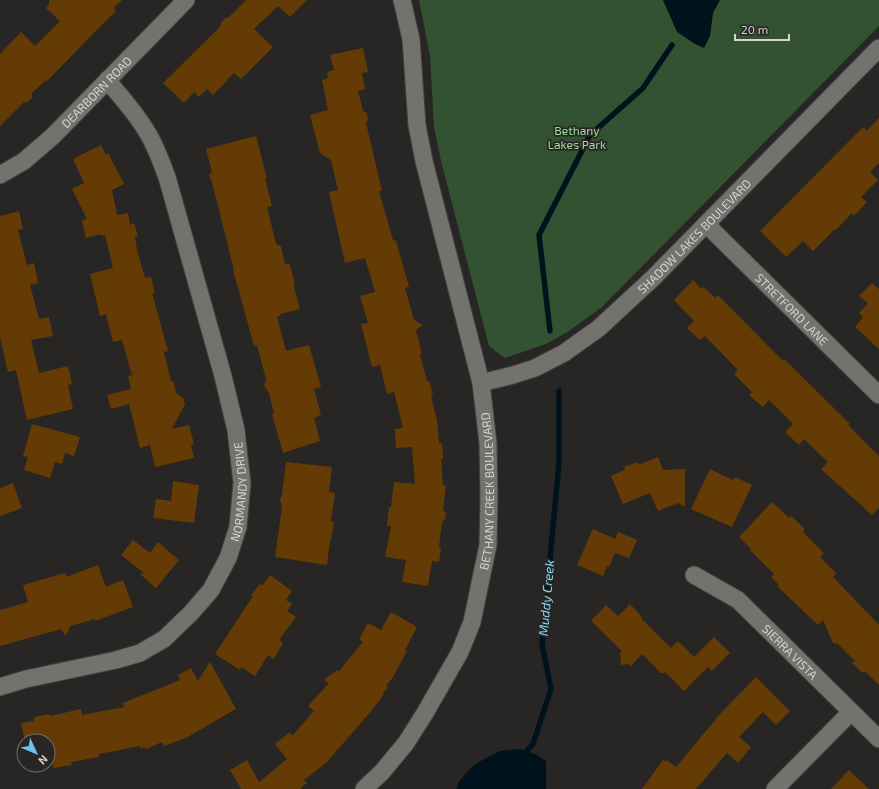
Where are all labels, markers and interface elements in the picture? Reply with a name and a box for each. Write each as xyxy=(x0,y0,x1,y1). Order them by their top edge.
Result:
scale bar xyxy=(735,16,789,42)
text: 20 m xyxy=(741,22,768,36)
street label: DEARBORN ROAD xyxy=(58,53,134,130)
park label: Bethany Lakes Park xyxy=(548,123,606,151)
street label: SHADOW LAKES BOULEVARD xyxy=(634,176,753,296)
street label: STRETFORD LANE xyxy=(753,270,831,348)
street label: BETHANY CREEK BOULEVARD xyxy=(476,412,496,571)
street label: NORMANDY DRIVE xyxy=(227,441,249,543)
water label: Muddy Creek xyxy=(535,559,557,637)
street label: SIERRA VISTA xyxy=(760,621,821,682)
north arrow xyxy=(16,733,56,773)
text: N xyxy=(36,753,51,768)

